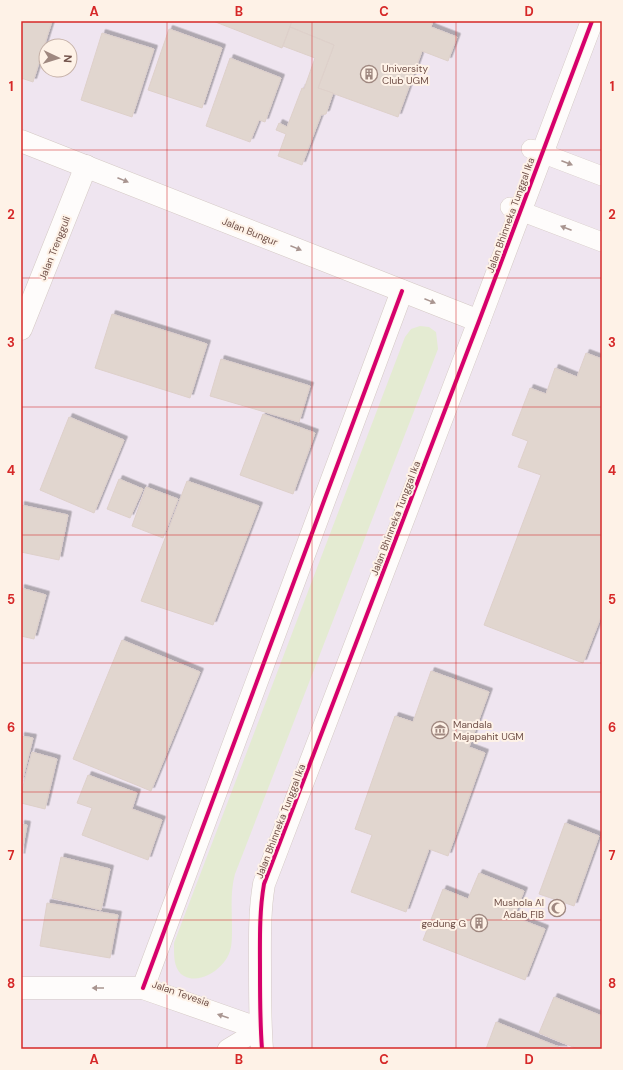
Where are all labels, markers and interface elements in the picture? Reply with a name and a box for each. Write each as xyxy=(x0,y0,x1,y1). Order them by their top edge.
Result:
text: A xyxy=(89,3,99,20)
text: B xyxy=(235,3,243,20)
text: C xyxy=(379,3,389,20)
text: D xyxy=(524,3,534,20)
north arrow xyxy=(38,38,78,78)
text: N xyxy=(61,54,75,63)
place label: University Club UGM xyxy=(382,62,429,87)
building icon: University Club UGM xyxy=(359,64,379,84)
text: 1 xyxy=(9,78,13,95)
text: 1 xyxy=(610,78,614,95)
street label: Jalan Bhinneka Tunggal Ika xyxy=(484,156,537,275)
one-way arrow xyxy=(561,160,573,166)
one-way arrow xyxy=(117,178,129,184)
text: 2 xyxy=(7,206,15,223)
text: 2 xyxy=(608,206,616,223)
street label: Jalan Trengguli xyxy=(36,214,73,282)
street label: Jalan Bungur xyxy=(220,214,280,249)
one-way arrow xyxy=(559,224,571,230)
one-way arrow xyxy=(290,246,302,252)
one-way arrow xyxy=(424,299,436,305)
text: 3 xyxy=(7,334,15,351)
text: 3 xyxy=(608,334,616,351)
street label: Jalan Bhinneka Tunggal Ika xyxy=(368,459,423,577)
text: 4 xyxy=(7,462,15,479)
text: 4 xyxy=(608,462,616,479)
text: 5 xyxy=(7,591,15,608)
text: 5 xyxy=(608,591,616,608)
place label: Mandala Majapahit UGM xyxy=(453,718,524,743)
text: 6 xyxy=(7,719,15,736)
text: 6 xyxy=(608,719,616,736)
museum icon: Mandala Majapahit UGM xyxy=(430,720,450,740)
street label: Jalan Bhinneka Tunggal Ika xyxy=(253,762,308,880)
text: 7 xyxy=(8,847,15,864)
text: 7 xyxy=(609,847,616,864)
place label: Mushola Al Adab FIB xyxy=(494,896,544,921)
mosque icon: Mushola Al Adab FIB xyxy=(547,898,567,918)
building icon: gedung G xyxy=(469,913,489,933)
place label: gedung G xyxy=(421,917,466,930)
text: 8 xyxy=(7,975,15,992)
text: 8 xyxy=(608,975,616,992)
street label: Jalan Tevesia xyxy=(150,978,211,1009)
one-way arrow xyxy=(91,985,104,991)
one-way arrow xyxy=(217,1013,229,1019)
text: A xyxy=(89,1051,99,1068)
text: B xyxy=(235,1051,243,1068)
text: C xyxy=(379,1051,389,1068)
text: D xyxy=(524,1051,534,1068)

